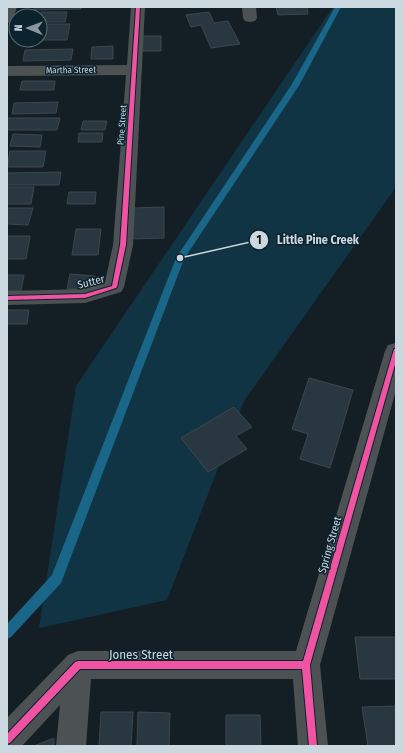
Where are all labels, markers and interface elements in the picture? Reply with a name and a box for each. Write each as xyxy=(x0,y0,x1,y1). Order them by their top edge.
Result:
north arrow xyxy=(8,8,48,48)
text: N xyxy=(12,24,25,31)
street label: Martha Street xyxy=(46,65,96,75)
street label: Pine Street xyxy=(116,104,128,146)
callout: Little Pine Creek xyxy=(249,228,367,252)
text: 1 xyxy=(256,233,262,247)
text: Little Pine Creek xyxy=(277,233,360,247)
street label: Sutter xyxy=(76,272,106,292)
street label: Spring Street xyxy=(316,515,344,575)
street label: Jones Street xyxy=(109,647,174,662)

